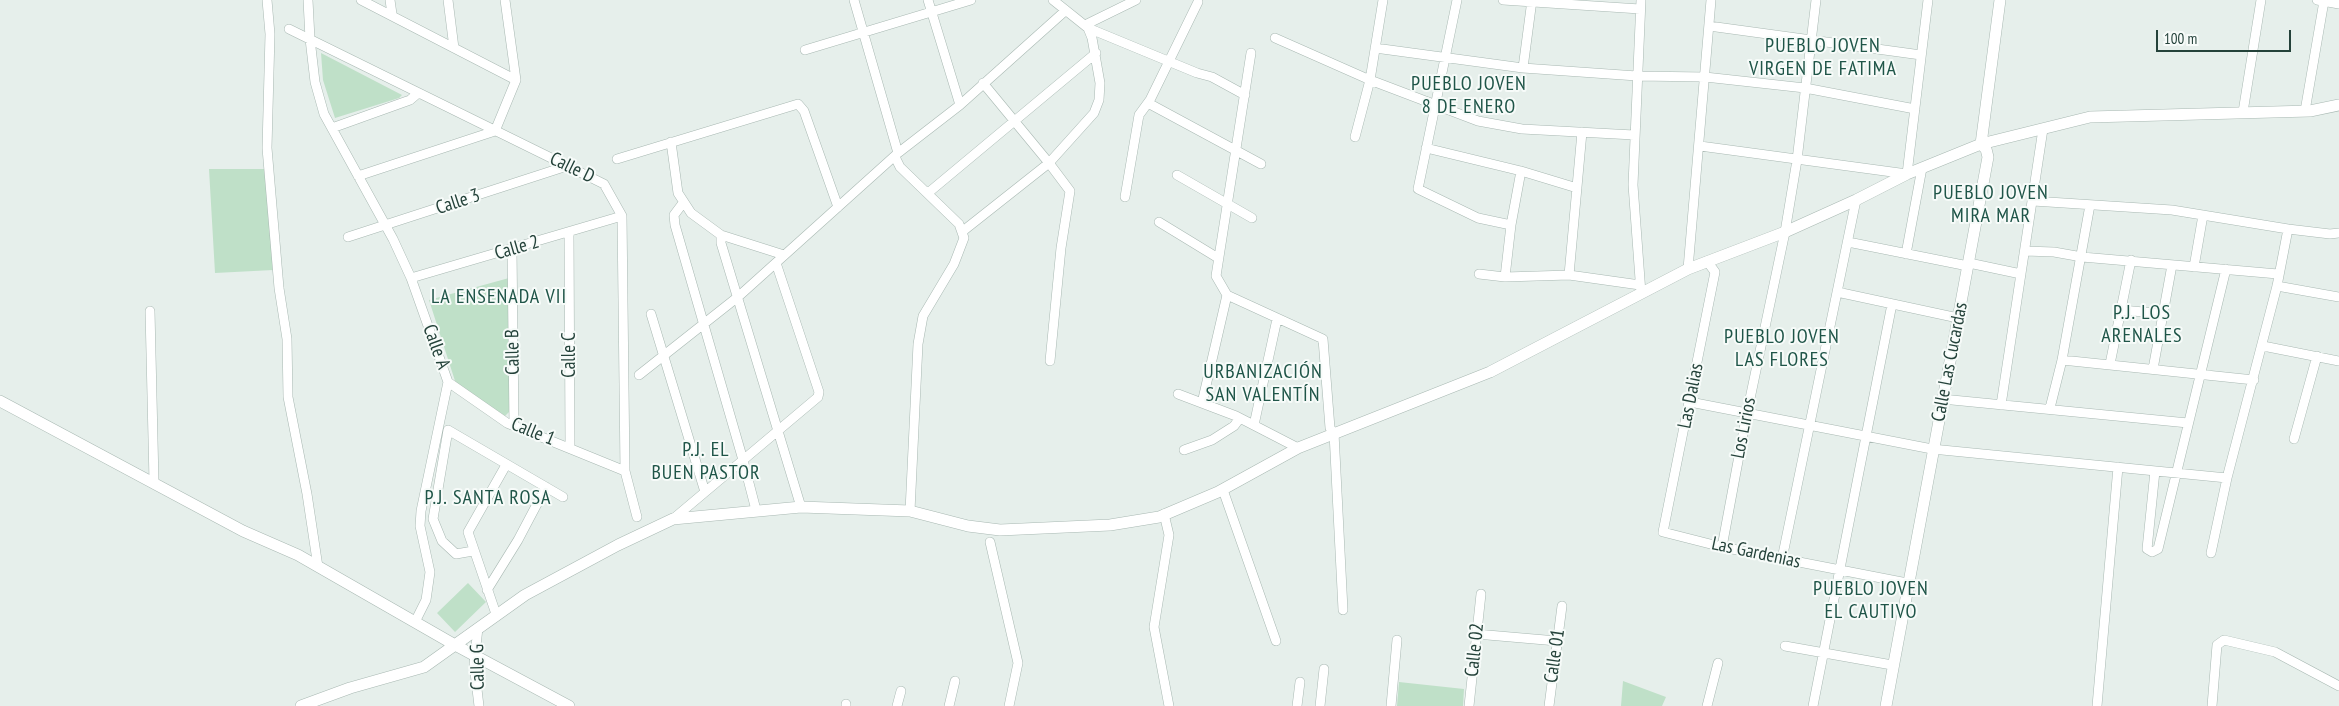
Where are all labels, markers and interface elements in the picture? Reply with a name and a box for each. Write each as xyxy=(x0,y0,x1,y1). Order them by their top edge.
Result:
scale bar xyxy=(2159,20,2294,52)
text: 100 m xyxy=(2164,29,2197,48)
district label: PUEBLO JOVEN VIRGEN DE FATIMA xyxy=(1747,34,1899,81)
district label: PUEBLO JOVEN 8 DE ENERO xyxy=(1410,72,1528,119)
street label: Calle D xyxy=(546,148,598,188)
district label: PUEBLO JOVEN MIRA MAR xyxy=(1932,181,2050,228)
street label: Calle 3 xyxy=(433,184,483,220)
street label: Calle 2 xyxy=(492,231,542,265)
district label: LA ENSENADA VII xyxy=(429,285,569,309)
street label: Calle Las Cucardas xyxy=(1927,300,1973,424)
district label: P.J. LOS ARENALES xyxy=(2100,301,2184,348)
street label: Calle A xyxy=(417,322,455,372)
district label: PUEBLO JOVEN LAS FLORES xyxy=(1723,325,1841,372)
street label: Calle B xyxy=(501,329,525,375)
street label: Calle C xyxy=(559,332,581,378)
district label: URBANIZACIÓN SAN VALENTÍN xyxy=(1202,360,1324,407)
street label: Las Dalias xyxy=(1674,362,1708,430)
street label: Los Lirios xyxy=(1727,396,1761,460)
street label: Calle 1 xyxy=(508,413,558,451)
district label: P.J. EL BUEN PASTOR xyxy=(650,438,762,485)
district label: P.J. SANTA ROSA xyxy=(423,486,553,510)
street label: Las Gardenias xyxy=(1709,532,1803,574)
district label: PUEBLO JOVEN EL CAUTIVO xyxy=(1812,577,1930,624)
street label: Calle 02 xyxy=(1461,622,1489,678)
street label: Calle 01 xyxy=(1540,628,1570,684)
street label: Calle G xyxy=(466,644,490,690)

